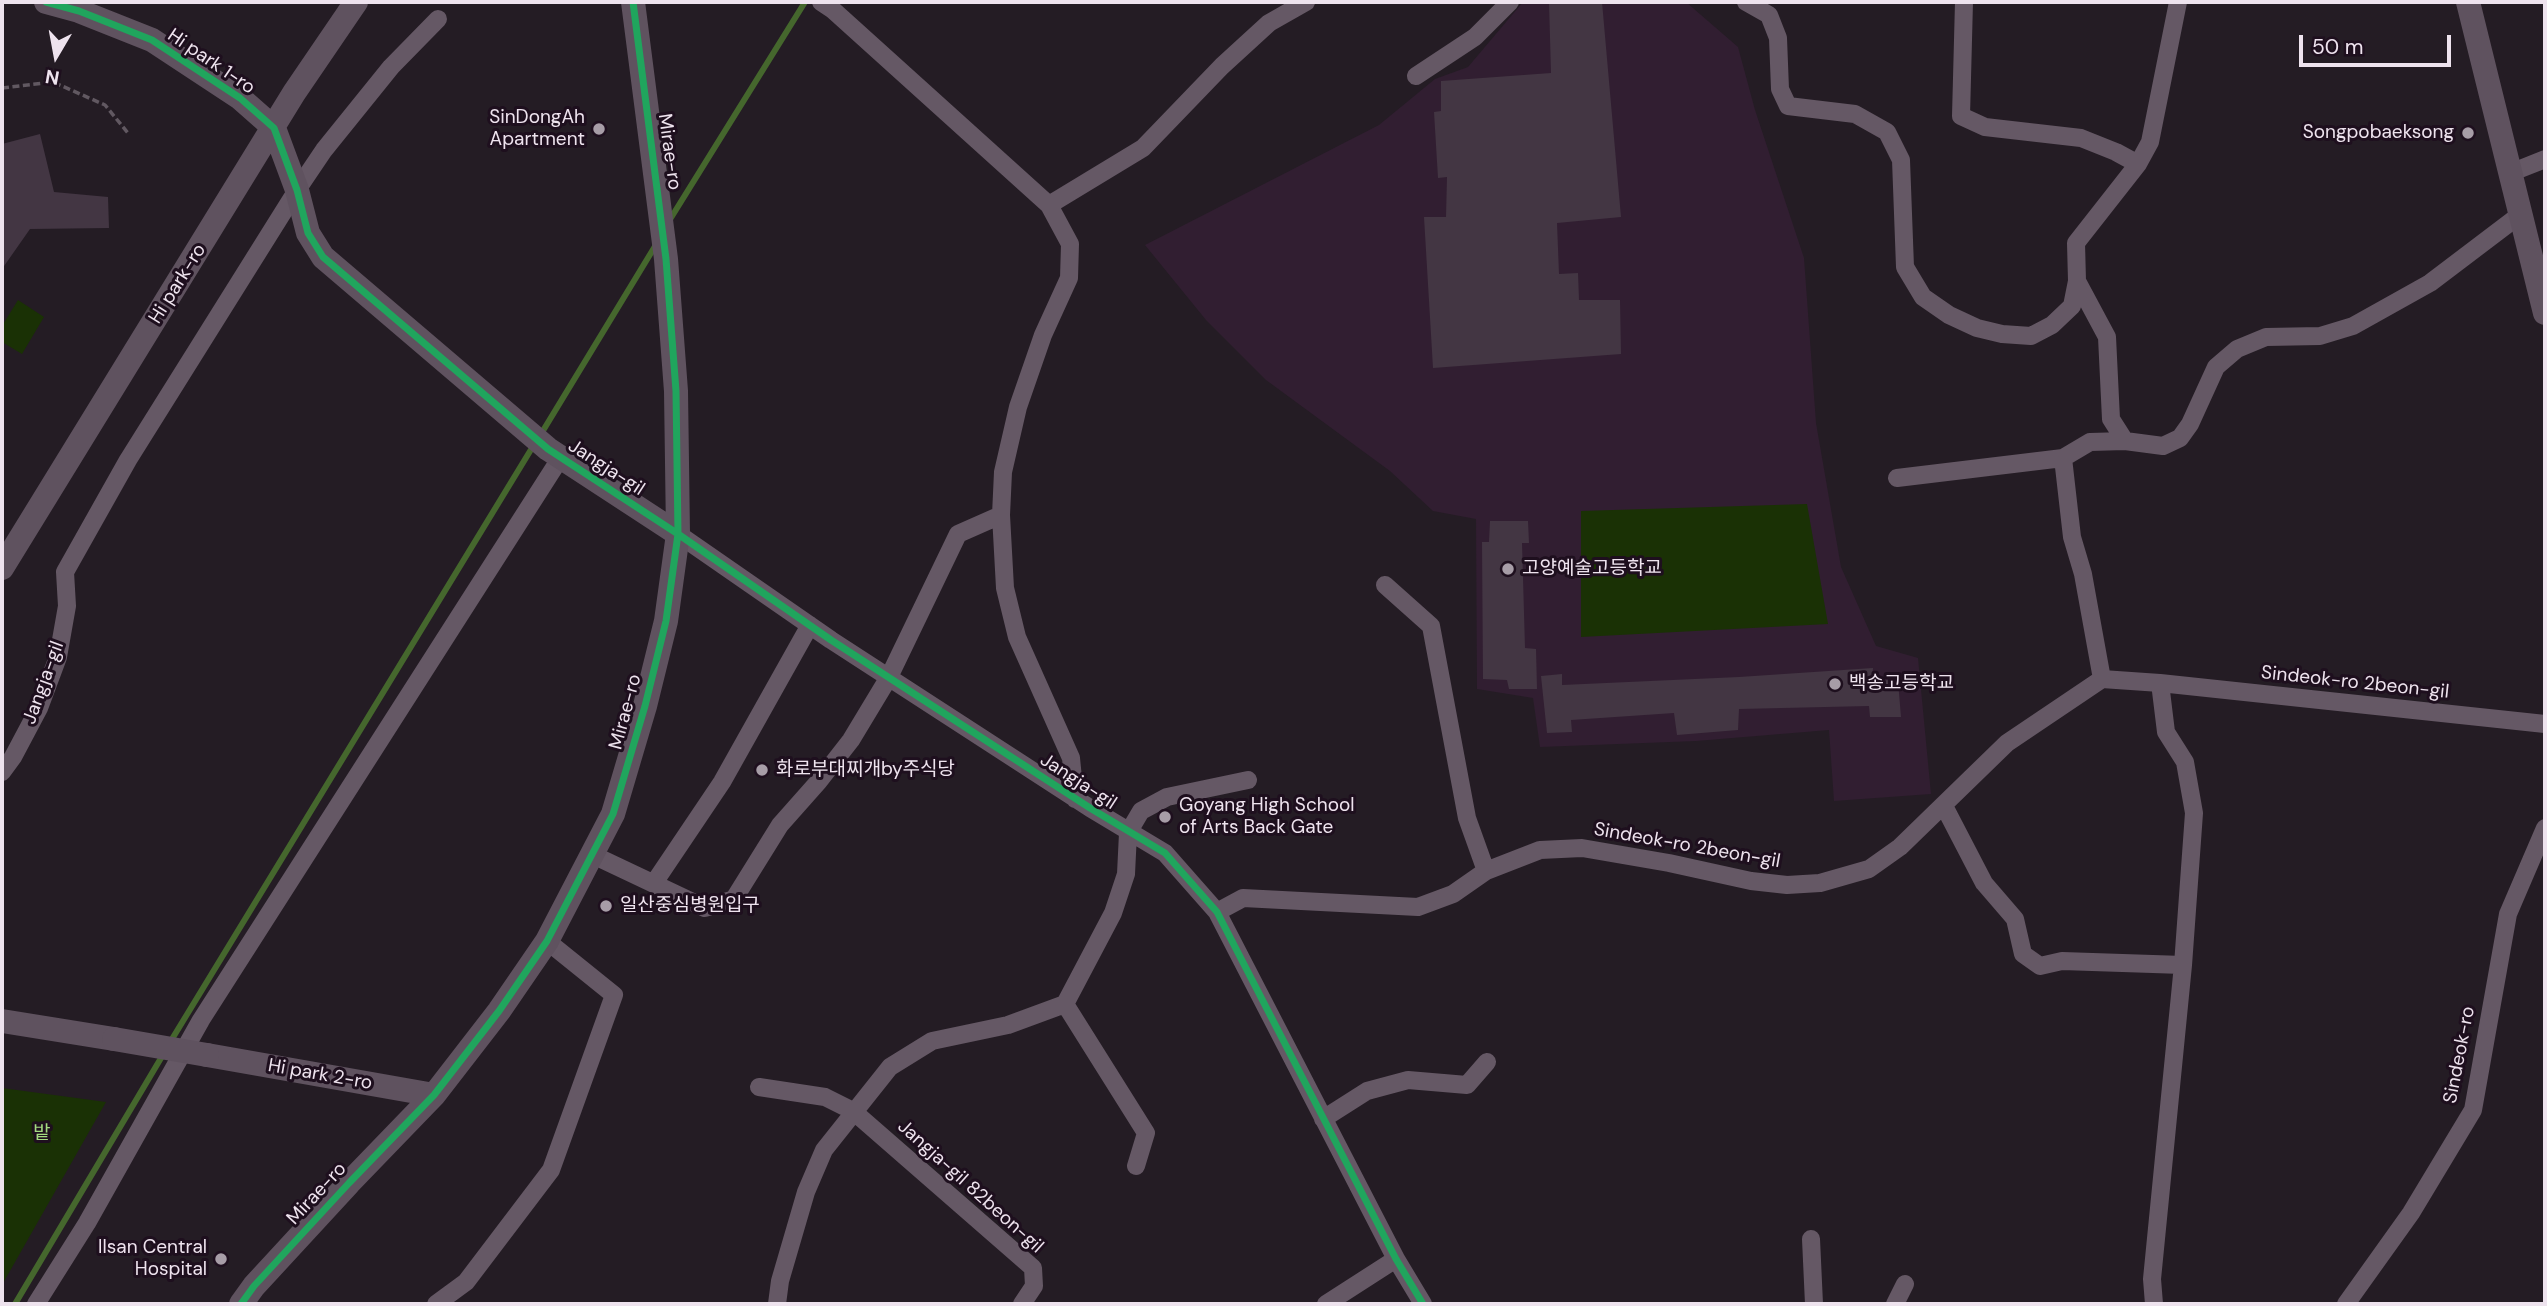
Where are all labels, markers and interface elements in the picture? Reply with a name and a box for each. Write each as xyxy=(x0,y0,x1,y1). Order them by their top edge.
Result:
north arrow xyxy=(21,21,91,91)
scale bar xyxy=(2302,21,2454,65)
street label: Hi park 1-ro xyxy=(163,24,259,100)
text: 50 m xyxy=(2312,33,2363,61)
text: N xyxy=(43,64,61,91)
place label: SinDongAh Apartment xyxy=(489,107,585,151)
street label: Mirae-ro xyxy=(652,112,686,192)
marker: SinDongAh Apartment xyxy=(591,121,607,137)
place label: Songpobaeksong xyxy=(2303,122,2454,144)
marker: Songpobaeksong xyxy=(2460,125,2476,141)
street label: Hi park-ro xyxy=(145,240,211,328)
street label: Jangja-gil xyxy=(564,435,648,501)
place label: 고양예술고등학교 xyxy=(1522,558,1662,580)
marker: 고양예술고등학교 xyxy=(1500,561,1516,577)
street label: Jangja-gil xyxy=(19,639,69,727)
street label: Sindeok-ro 2beon-gil xyxy=(2260,662,2450,704)
street label: Mirae-ro xyxy=(605,672,647,752)
place label: 백송고등학교 xyxy=(1849,673,1954,695)
marker: 백송고등학교 xyxy=(1827,676,1843,692)
street label: Jangja-gil xyxy=(1036,749,1120,815)
place label: 화로부대찌개by주식당 xyxy=(776,759,955,781)
marker: 화로부대찌개by주식당 xyxy=(754,762,770,778)
place label: Goyang High School of Arts Back Gate xyxy=(1179,795,1354,839)
marker: Goyang High School of Arts Back Gate xyxy=(1157,809,1173,825)
street label: Sindeok-ro 2beon-gil xyxy=(1592,818,1782,874)
place label: 일산중심병원입구 xyxy=(620,895,760,917)
marker: 일산중심병원입구 xyxy=(598,898,614,914)
street label: Sindeok-ro xyxy=(2439,1005,2481,1105)
street label: Hi park 2-ro xyxy=(266,1055,374,1095)
street label: Jangja-gil 82beon-gil xyxy=(892,1116,1048,1258)
park label: 밭 xyxy=(33,1123,51,1145)
street label: Mirae-ro xyxy=(282,1158,352,1230)
place label: Ilsan Central Hospital xyxy=(98,1237,207,1281)
marker: Ilsan Central Hospital xyxy=(213,1251,229,1267)

